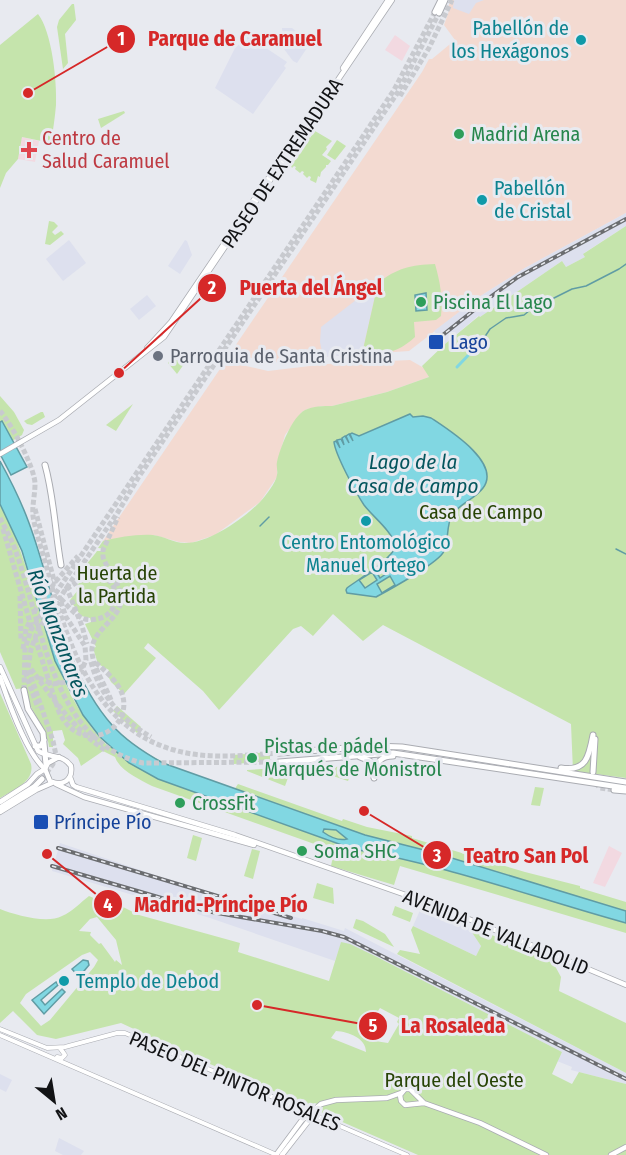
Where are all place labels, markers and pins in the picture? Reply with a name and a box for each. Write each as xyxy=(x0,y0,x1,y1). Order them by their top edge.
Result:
place label: Pabellón de los Hexágonos xyxy=(451,16,569,63)
callout: Parque de Caramuel xyxy=(106,20,334,59)
marker: Pabellón de los Hexágonos xyxy=(574,33,588,47)
place label: Madrid Arena xyxy=(471,122,580,146)
place label: Centro de Salud Caramuel xyxy=(42,126,170,173)
marker: Madrid Arena xyxy=(452,127,466,141)
marker: Centro de Salud Caramuel xyxy=(20,141,38,159)
place label: Pabellón de Cristal xyxy=(494,176,571,223)
marker: Pabellón de Cristal xyxy=(475,193,489,207)
callout: Puerta del Ángel xyxy=(197,268,394,307)
place label: Piscina El Lago xyxy=(433,290,553,314)
marker: Piscina El Lago xyxy=(414,295,428,309)
place label: Lago xyxy=(450,330,488,354)
marker: Lago xyxy=(427,333,445,351)
place label: Parroquia de Santa Cristina xyxy=(170,344,393,368)
marker: Parroquia de Santa Cristina xyxy=(151,349,165,363)
marker: Centro Entomológico Manuel Ortego xyxy=(359,514,373,528)
place label: Centro Entomológico Manuel Ortego xyxy=(281,530,451,577)
place label: Pistas de pádel Marqués de Monistrol xyxy=(264,734,442,781)
marker: Pistas de pádel Marqués de Monistrol xyxy=(245,751,259,765)
place label: CrossFit xyxy=(192,791,256,815)
marker: CrossFit xyxy=(173,796,187,810)
place label: Príncipe Pío xyxy=(54,810,151,834)
marker: Príncipe Pío xyxy=(32,813,50,831)
callout: Teatro San Pol xyxy=(422,836,600,875)
place label: Soma SHC xyxy=(314,839,397,863)
marker: Soma SHC xyxy=(295,844,309,858)
callout: Madrid-Príncipe Pío xyxy=(93,885,320,924)
place label: Templo de Debod xyxy=(76,969,219,993)
marker: Templo de Debod xyxy=(57,974,71,988)
callout: La Rosaleda xyxy=(358,1006,517,1045)

